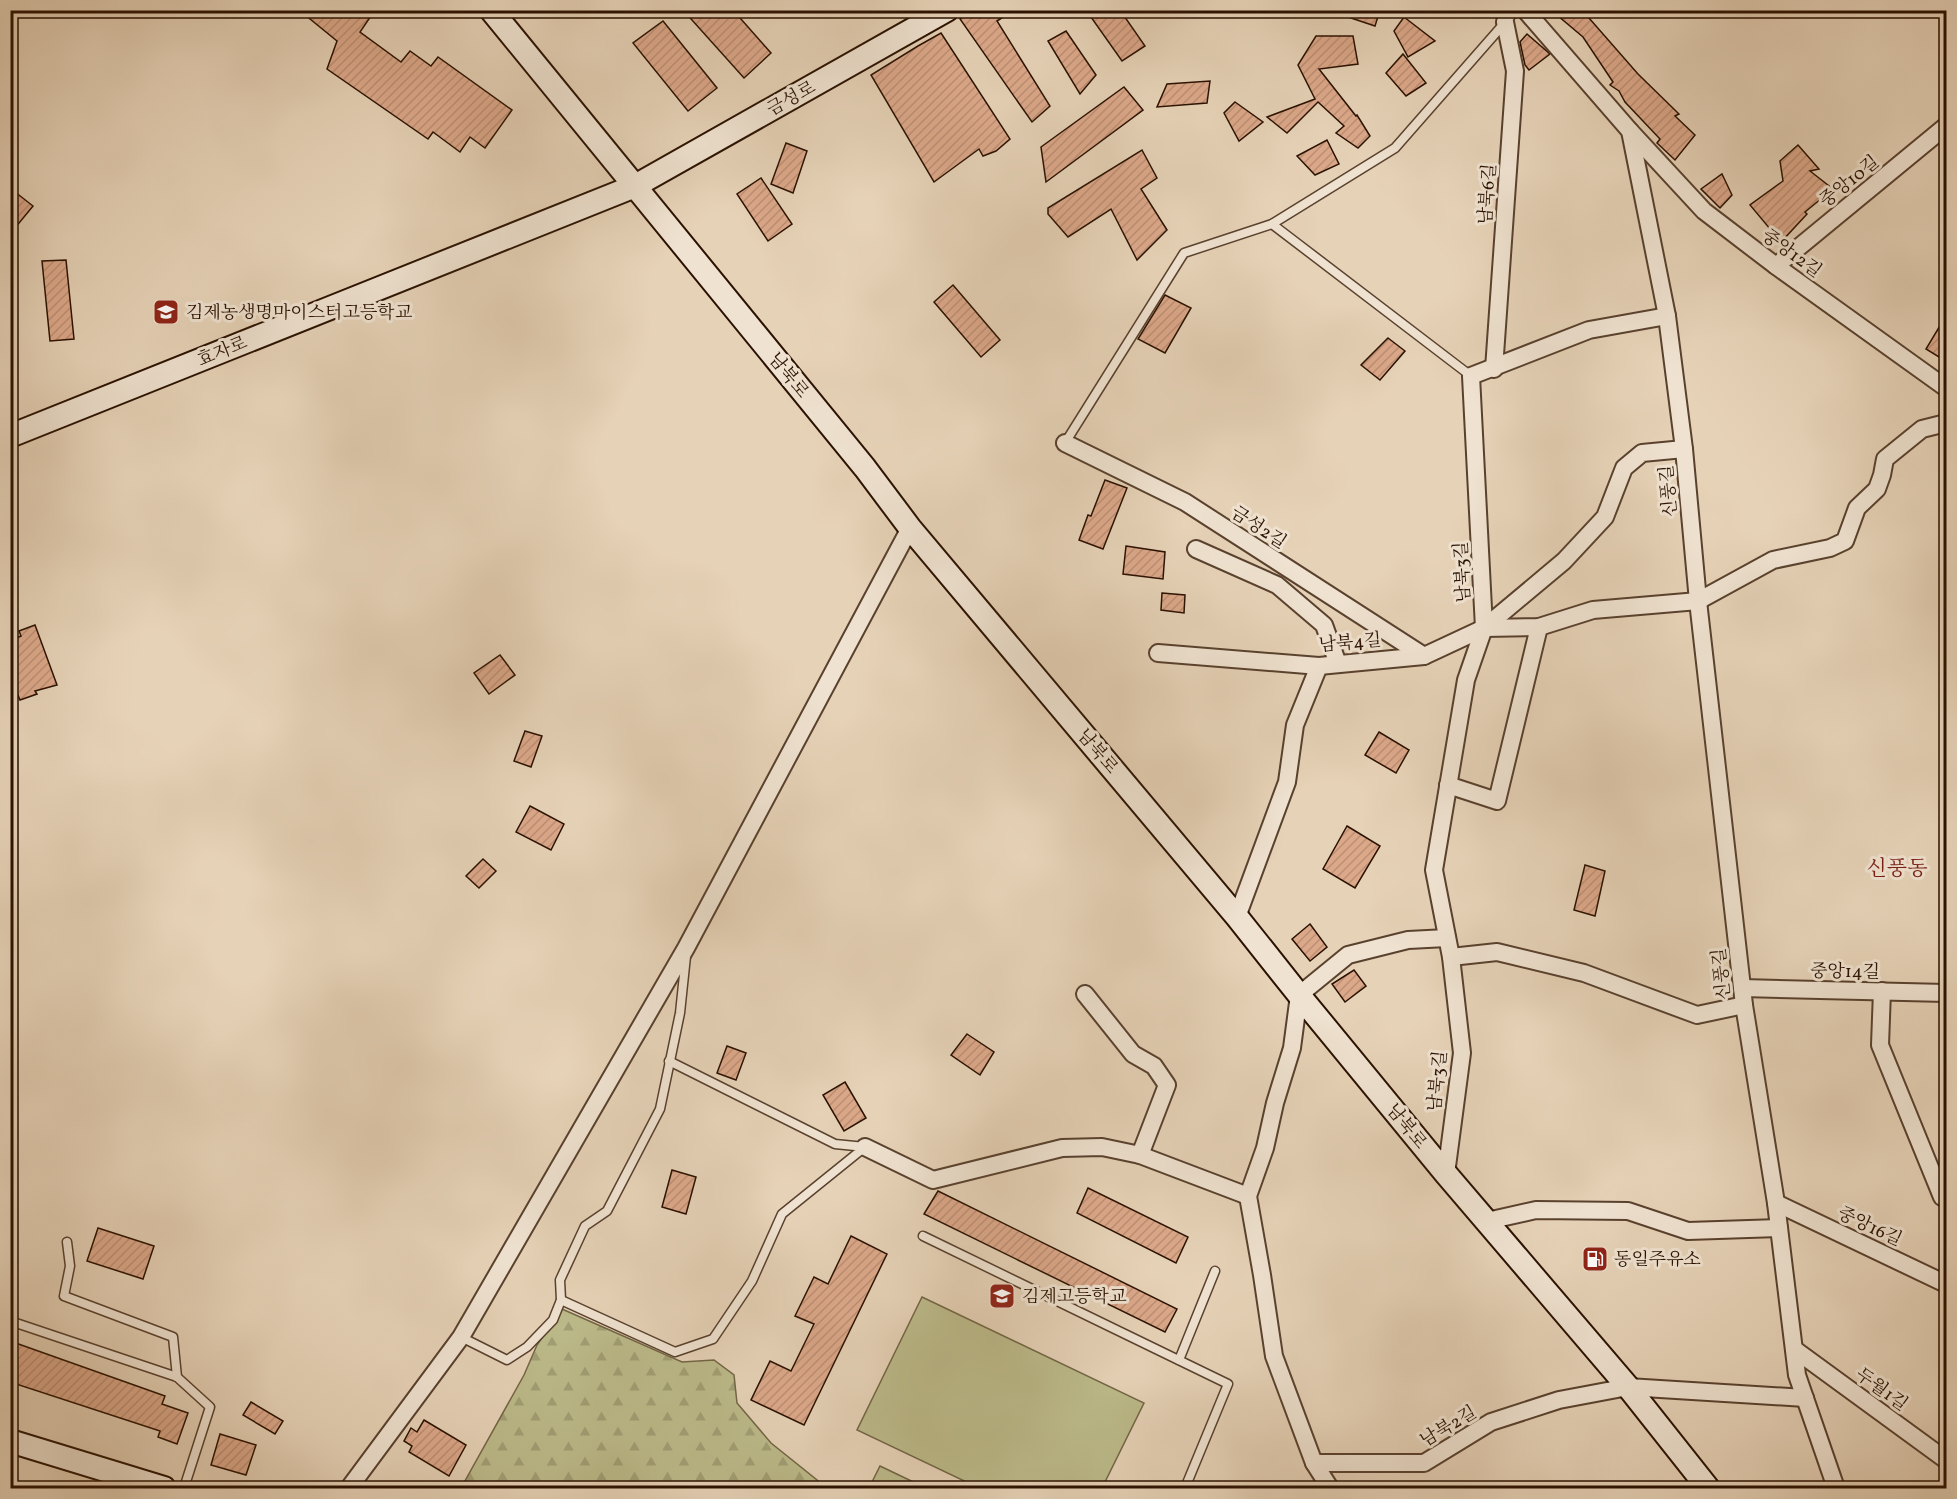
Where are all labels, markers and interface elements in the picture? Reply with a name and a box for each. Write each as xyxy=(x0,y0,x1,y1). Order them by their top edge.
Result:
street label: 금성로 xyxy=(763,76,821,123)
street label: 중앙10길 xyxy=(1815,150,1885,214)
street label: 남북6길 xyxy=(1474,163,1503,226)
street label: 중앙12길 xyxy=(1756,224,1826,285)
school or university icon: 김제농생명마이스터고등학교 xyxy=(151,297,181,327)
place label: 김제농생명마이스터고등학교 xyxy=(186,301,413,326)
street label: 효자로 xyxy=(194,331,251,374)
street label: 남북로 xyxy=(762,348,814,404)
street label: 신풍길 xyxy=(1655,464,1684,518)
street label: 금성2길 xyxy=(1225,501,1291,556)
street label: 남북3길 xyxy=(1449,541,1478,603)
street label: 남북4길 xyxy=(1318,628,1383,659)
street label: 남북로 xyxy=(1071,724,1123,780)
district label: 신풍동 xyxy=(1867,855,1927,884)
street label: 신풍길 xyxy=(1707,947,1738,1001)
street label: 중앙14길 xyxy=(1810,959,1880,986)
street label: 남북3길 xyxy=(1423,1049,1454,1113)
street label: 남북로 xyxy=(1380,1099,1432,1155)
street label: 중앙16길 xyxy=(1833,1202,1906,1253)
fuel station icon: 동일주유소 xyxy=(1580,1244,1610,1274)
place label: 동일주유소 xyxy=(1614,1248,1701,1273)
school or university icon: 김제고등학교 xyxy=(987,1281,1017,1311)
place label: 김제고등학교 xyxy=(1022,1285,1127,1310)
street label: 두월1길 xyxy=(1850,1363,1912,1418)
street label: 남북2길 xyxy=(1416,1401,1482,1454)

